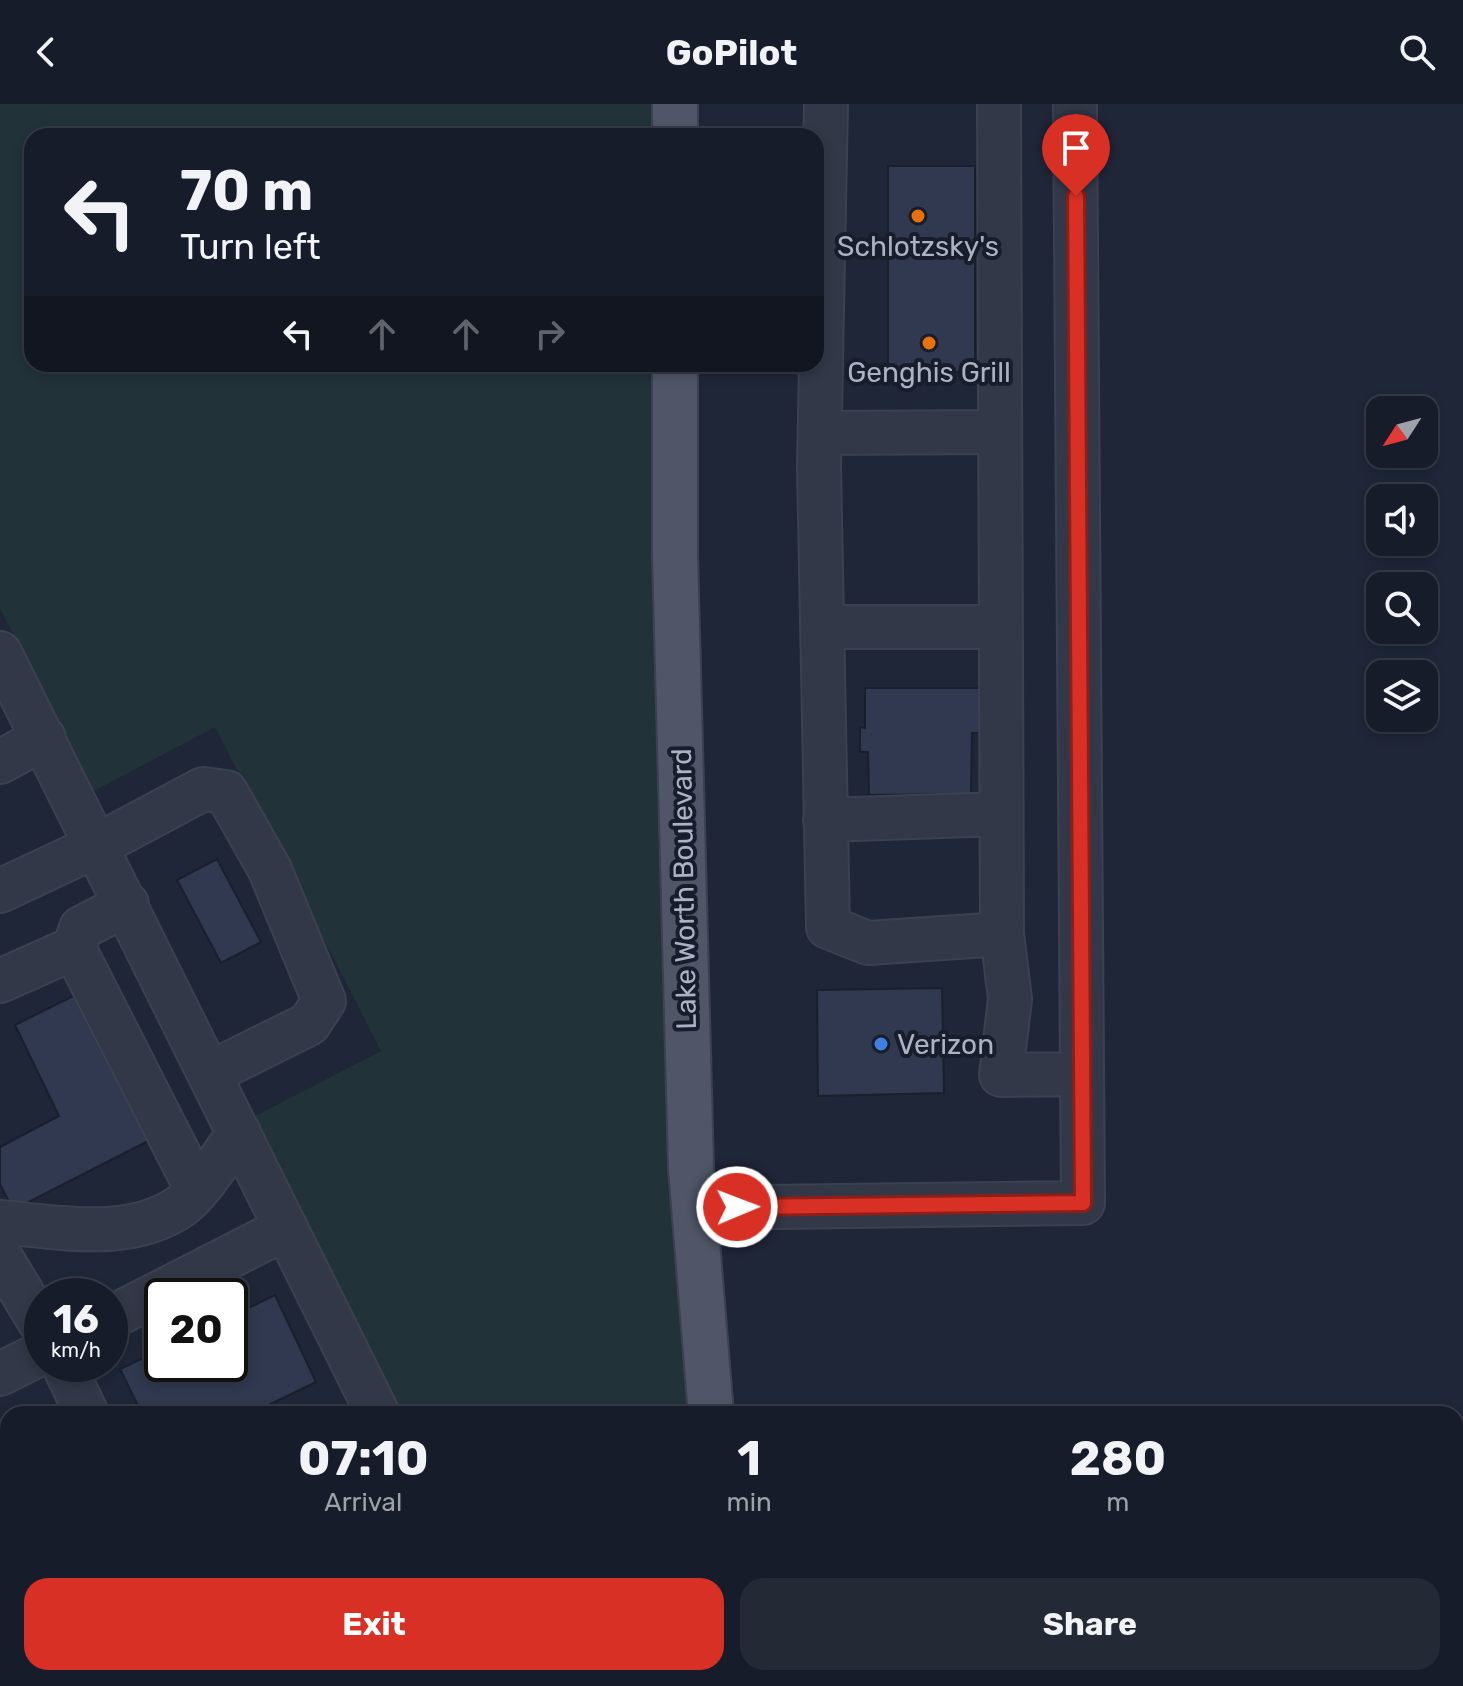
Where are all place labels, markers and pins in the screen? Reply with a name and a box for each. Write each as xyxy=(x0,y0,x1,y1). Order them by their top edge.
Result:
pin xyxy=(1042,114,1110,196)
marker: Schlotzsky's xyxy=(909,207,927,225)
place label: Schlotzsky's xyxy=(837,230,999,263)
marker: Genghis Grill xyxy=(920,334,938,352)
place label: Genghis Grill xyxy=(847,356,1011,389)
place label: Verizon xyxy=(897,1028,994,1061)
marker: Verizon xyxy=(872,1035,890,1053)

